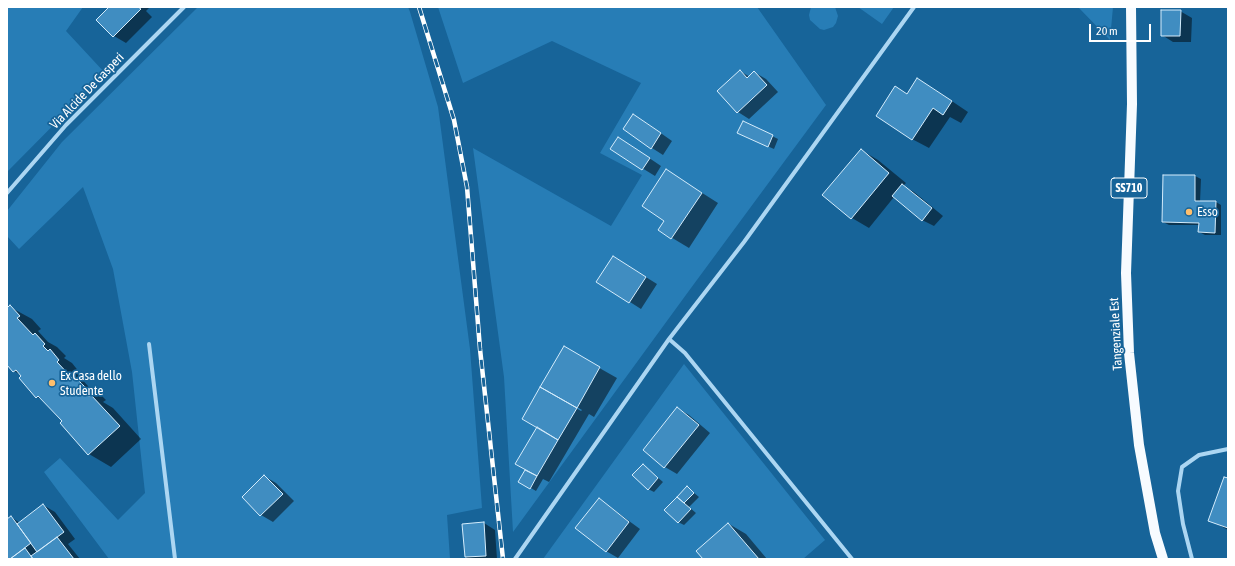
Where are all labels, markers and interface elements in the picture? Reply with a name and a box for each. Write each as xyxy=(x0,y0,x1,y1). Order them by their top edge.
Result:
scale bar xyxy=(1091,16,1153,42)
text: 20 m xyxy=(1096,24,1118,38)
street label: Via Alcide De Gasperi xyxy=(47,50,127,132)
road number: SS710 xyxy=(1111,178,1147,198)
place label: Esso xyxy=(1197,204,1218,220)
marker: Esso xyxy=(1184,207,1194,217)
street label: Tangenziale Est xyxy=(1106,297,1126,371)
place label: Ex Casa dello Studente xyxy=(60,368,122,399)
marker: Ex Casa dello Studente xyxy=(47,378,57,388)

